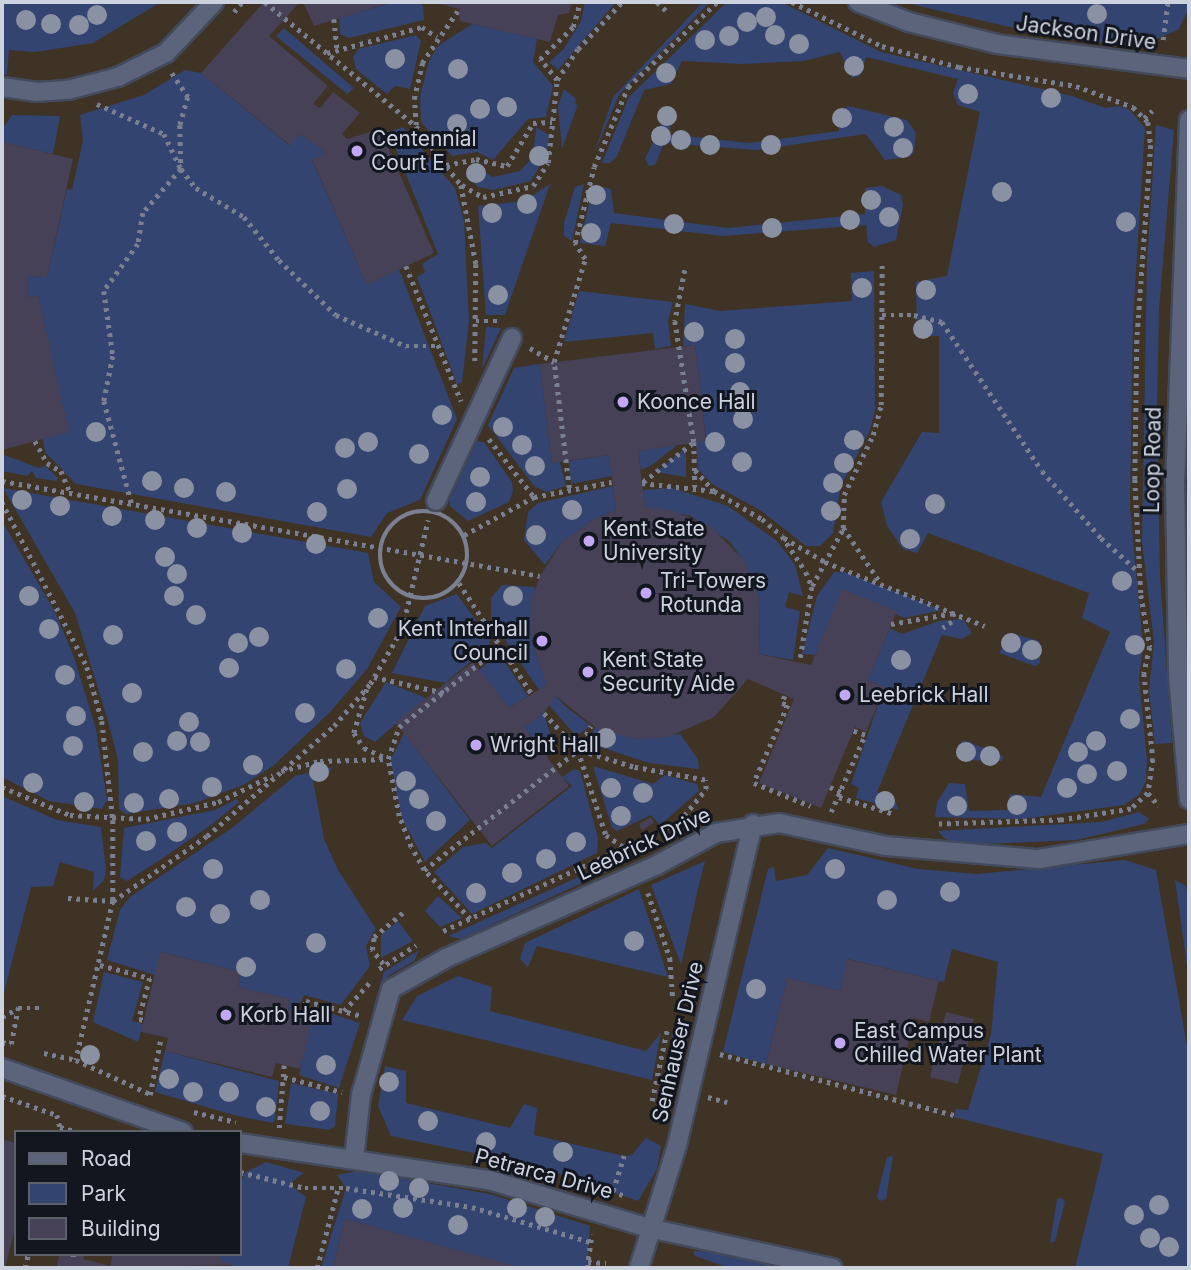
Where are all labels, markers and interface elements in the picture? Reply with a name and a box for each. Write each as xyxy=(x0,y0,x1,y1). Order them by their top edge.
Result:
street label: Jackson Drive xyxy=(1014,11,1158,55)
place label: Centennial Court E xyxy=(371,126,477,176)
marker: Centennial Court E xyxy=(349,143,365,159)
place label: Koonce Hall xyxy=(637,389,756,415)
marker: Koonce Hall xyxy=(615,394,631,410)
street label: Loop Road xyxy=(1139,407,1167,513)
place label: Kent State University xyxy=(603,516,705,566)
marker: Kent State University xyxy=(581,533,597,549)
place label: Tri-Towers Rotunda xyxy=(660,568,766,618)
marker: Tri-Towers Rotunda xyxy=(638,585,654,601)
place label: Kent Interhall Council xyxy=(398,616,528,666)
marker: Kent Interhall Council xyxy=(534,633,550,649)
place label: Kent State Security Aide xyxy=(602,647,735,697)
marker: Kent State Security Aide xyxy=(580,664,596,680)
place label: Leebrick Hall xyxy=(859,682,989,708)
marker: Leebrick Hall xyxy=(837,687,853,703)
place label: Wright Hall xyxy=(490,732,599,758)
marker: Wright Hall xyxy=(468,737,484,753)
street label: Leebrick Drive xyxy=(573,802,715,886)
street label: Senhauser Drive xyxy=(647,959,709,1125)
place label: Korb Hall xyxy=(240,1002,330,1028)
marker: Korb Hall xyxy=(218,1007,234,1023)
place label: East Campus Chilled Water Plant xyxy=(854,1018,1042,1068)
marker: East Campus Chilled Water Plant xyxy=(832,1035,848,1051)
legend xyxy=(14,1130,242,1256)
street label: Petrarca Drive xyxy=(472,1143,616,1205)
text: Road xyxy=(81,1146,132,1171)
text: Park xyxy=(81,1181,126,1206)
text: Building xyxy=(81,1216,161,1241)

